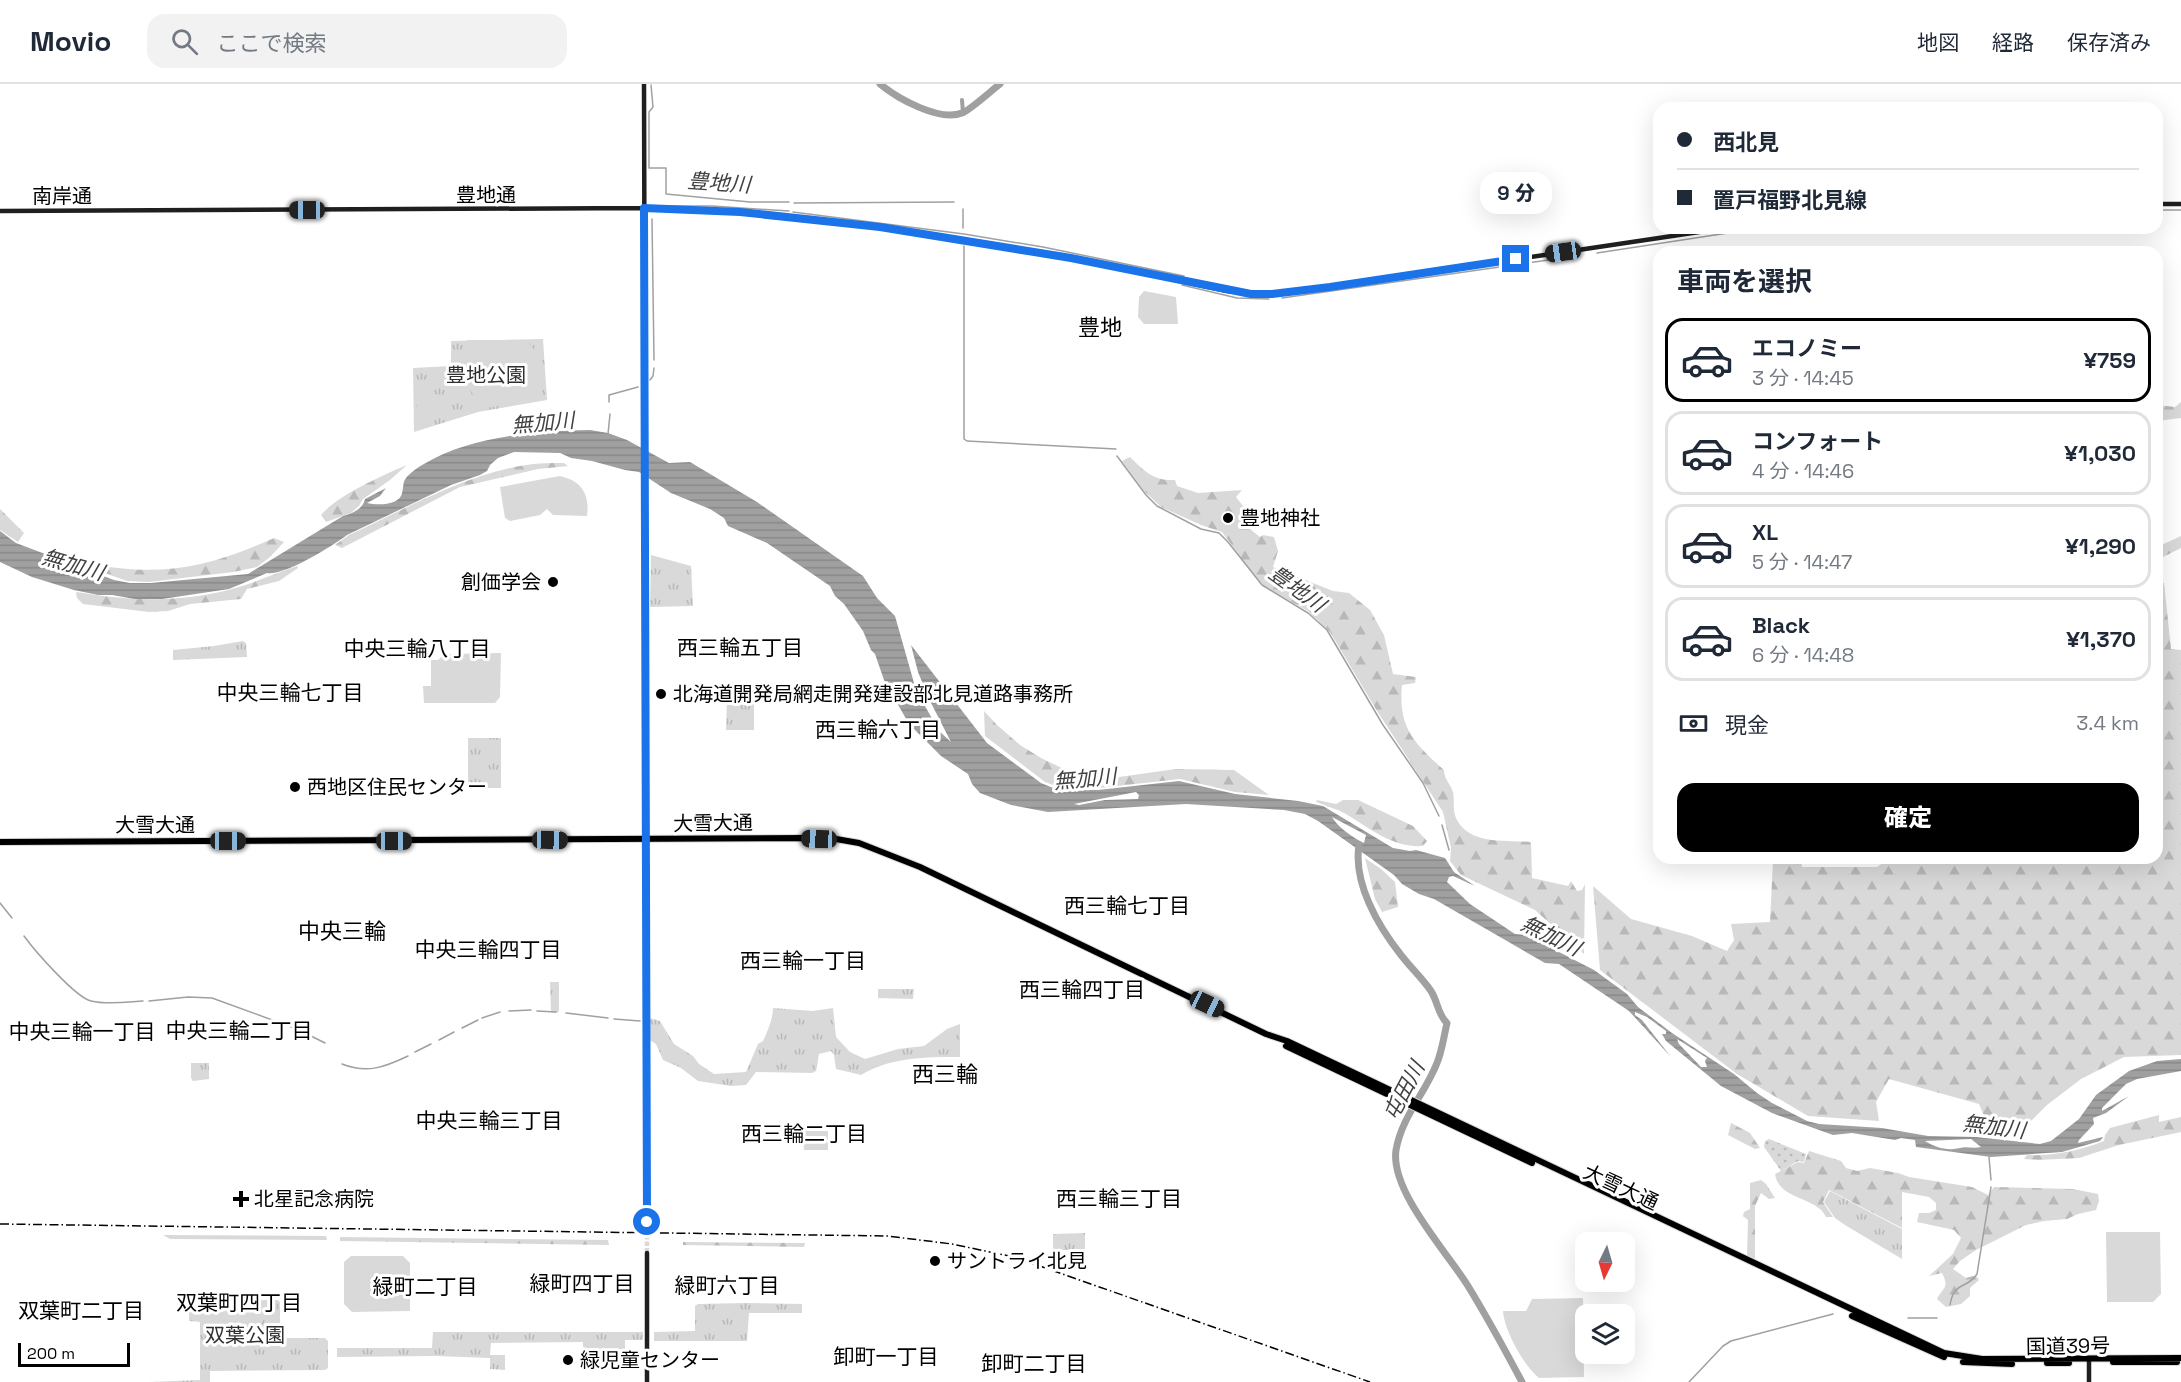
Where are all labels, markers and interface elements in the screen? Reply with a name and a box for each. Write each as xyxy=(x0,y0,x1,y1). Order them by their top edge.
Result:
search box xyxy=(147,14,567,68)
text: Movio xyxy=(30,23,111,59)
icon: search xyxy=(168,25,201,58)
text: ここで検索 xyxy=(216,29,326,57)
text: 地図 xyxy=(1917,29,1959,56)
text: 経路 xyxy=(1992,29,2034,56)
text: 保存済み xyxy=(2067,29,2151,56)
text: 西北見 xyxy=(1713,128,1779,156)
water label: 豊地川 xyxy=(687,167,753,198)
callout: 9 分 xyxy=(1480,172,1552,214)
text: 9 分 xyxy=(1497,180,1535,206)
street label: 豊地通 xyxy=(456,182,516,208)
street label: 南岸通 xyxy=(32,183,92,209)
text: 置戸福野北見線 xyxy=(1713,186,1867,214)
car xyxy=(289,201,325,219)
car xyxy=(1544,241,1582,263)
route end xyxy=(1502,245,1529,272)
text: 車両を選択 xyxy=(1677,264,1812,299)
district label: 豊地 xyxy=(1078,313,1122,341)
icon: car xyxy=(1680,333,1734,387)
text: エコノミー xyxy=(1752,334,1862,362)
text: ¥759 xyxy=(2083,346,2136,374)
park label: 豊地公園 xyxy=(446,362,526,388)
text: 3 分 · 14:45 xyxy=(1752,365,1854,391)
water label: 無加川 xyxy=(510,406,578,439)
icon: car xyxy=(1680,426,1734,480)
text: コンフォート xyxy=(1752,427,1883,455)
text: ¥1,030 xyxy=(2064,439,2136,467)
text: 4 分 · 14:46 xyxy=(1752,458,1854,484)
place label: 豊地神社 xyxy=(1240,505,1320,531)
marker: 豊地神社 xyxy=(1221,511,1235,525)
text: XL xyxy=(1752,518,1778,546)
icon: car xyxy=(1680,519,1734,573)
text: ¥1,290 xyxy=(2065,532,2136,560)
water label: 無加川 xyxy=(39,543,109,587)
text: 5 分 · 14:47 xyxy=(1752,549,1852,575)
water label: 豊地川 xyxy=(1264,559,1332,619)
place label: 創価学会 xyxy=(461,569,541,595)
marker: 創価学会 xyxy=(546,575,560,589)
text: Black xyxy=(1752,611,1810,639)
icon: car xyxy=(1680,612,1734,666)
text: ¥1,370 xyxy=(2066,625,2136,653)
district label: 西三輪五丁目 xyxy=(677,634,803,661)
district label: 中央三輪八丁目 xyxy=(344,635,491,662)
text: 6 分 · 14:48 xyxy=(1752,642,1854,668)
district label: 中央三輪七丁目 xyxy=(217,679,364,706)
place label: 北海道開発局網走開発建設部北見道路事務所 xyxy=(673,681,1073,707)
marker: 北海道開発局網走開発建設部北見道路事務所 xyxy=(654,687,668,701)
icon: cash xyxy=(1677,707,1710,740)
text: 3.4 km xyxy=(2076,710,2139,736)
text: 現金 xyxy=(1725,711,1769,739)
district label: 西三輪六丁目 xyxy=(815,716,941,743)
water label: 無加川 xyxy=(1052,762,1120,795)
place label: 西地区住民センター xyxy=(307,774,487,800)
marker: 西地区住民センター xyxy=(288,780,302,794)
button: 確定 xyxy=(1677,783,2139,852)
street label: 大雪大通 xyxy=(673,809,753,837)
street label: 大雪大通 xyxy=(115,812,195,838)
car xyxy=(801,829,837,849)
car xyxy=(532,831,568,849)
car xyxy=(210,832,246,850)
car xyxy=(376,832,412,850)
district label: 西三輪七丁目 xyxy=(1064,892,1190,919)
water label: 無加川 xyxy=(1517,910,1587,962)
district label: 中央三輪 xyxy=(298,917,386,945)
district label: 中央三輪四丁目 xyxy=(415,936,562,963)
district label: 西三輪一丁目 xyxy=(740,947,866,974)
district label: 西三輪四丁目 xyxy=(1019,976,1145,1003)
car xyxy=(1187,988,1227,1020)
district label: 中央三輪二丁目 xyxy=(166,1017,313,1044)
district label: 中央三輪一丁目 xyxy=(9,1018,156,1045)
water label: 屯田川 xyxy=(1377,1055,1431,1125)
district label: 西三輪 xyxy=(912,1060,978,1088)
district label: 中央三輪三丁目 xyxy=(416,1107,563,1134)
water label: 無加川 xyxy=(1961,1109,2029,1144)
district label: 西三輪二丁目 xyxy=(741,1120,867,1147)
street label: 大雪大通 xyxy=(1579,1158,1663,1216)
district label: 西三輪三丁目 xyxy=(1056,1185,1182,1212)
place label: 北星記念病院 xyxy=(254,1186,374,1212)
marker: 北星記念病院 xyxy=(232,1190,250,1208)
route start xyxy=(633,1208,660,1235)
north arrow xyxy=(1575,1232,1635,1292)
map controls xyxy=(1575,1232,1635,1364)
place label: サントライ北見 xyxy=(947,1248,1087,1274)
marker: サントライ北見 xyxy=(928,1254,942,1268)
district label: 緑町四丁目 xyxy=(530,1270,635,1297)
district label: 緑町六丁目 xyxy=(675,1272,780,1299)
district label: 緑町二丁目 xyxy=(373,1273,478,1300)
district label: 双葉町四丁目 xyxy=(176,1289,302,1316)
district label: 双葉町二丁目 xyxy=(18,1297,144,1324)
button: layers xyxy=(1575,1304,1635,1364)
park label: 双葉公園 xyxy=(205,1322,285,1348)
street label: 国道39号 xyxy=(2026,1332,2110,1360)
scale bar xyxy=(18,1340,130,1368)
text: 200 m xyxy=(27,1343,75,1364)
district label: 卸町一丁目 xyxy=(834,1343,939,1370)
place label: 緑児童センター xyxy=(580,1347,720,1373)
district label: 卸町二丁目 xyxy=(982,1350,1087,1377)
marker: 緑児童センター xyxy=(561,1353,575,1367)

